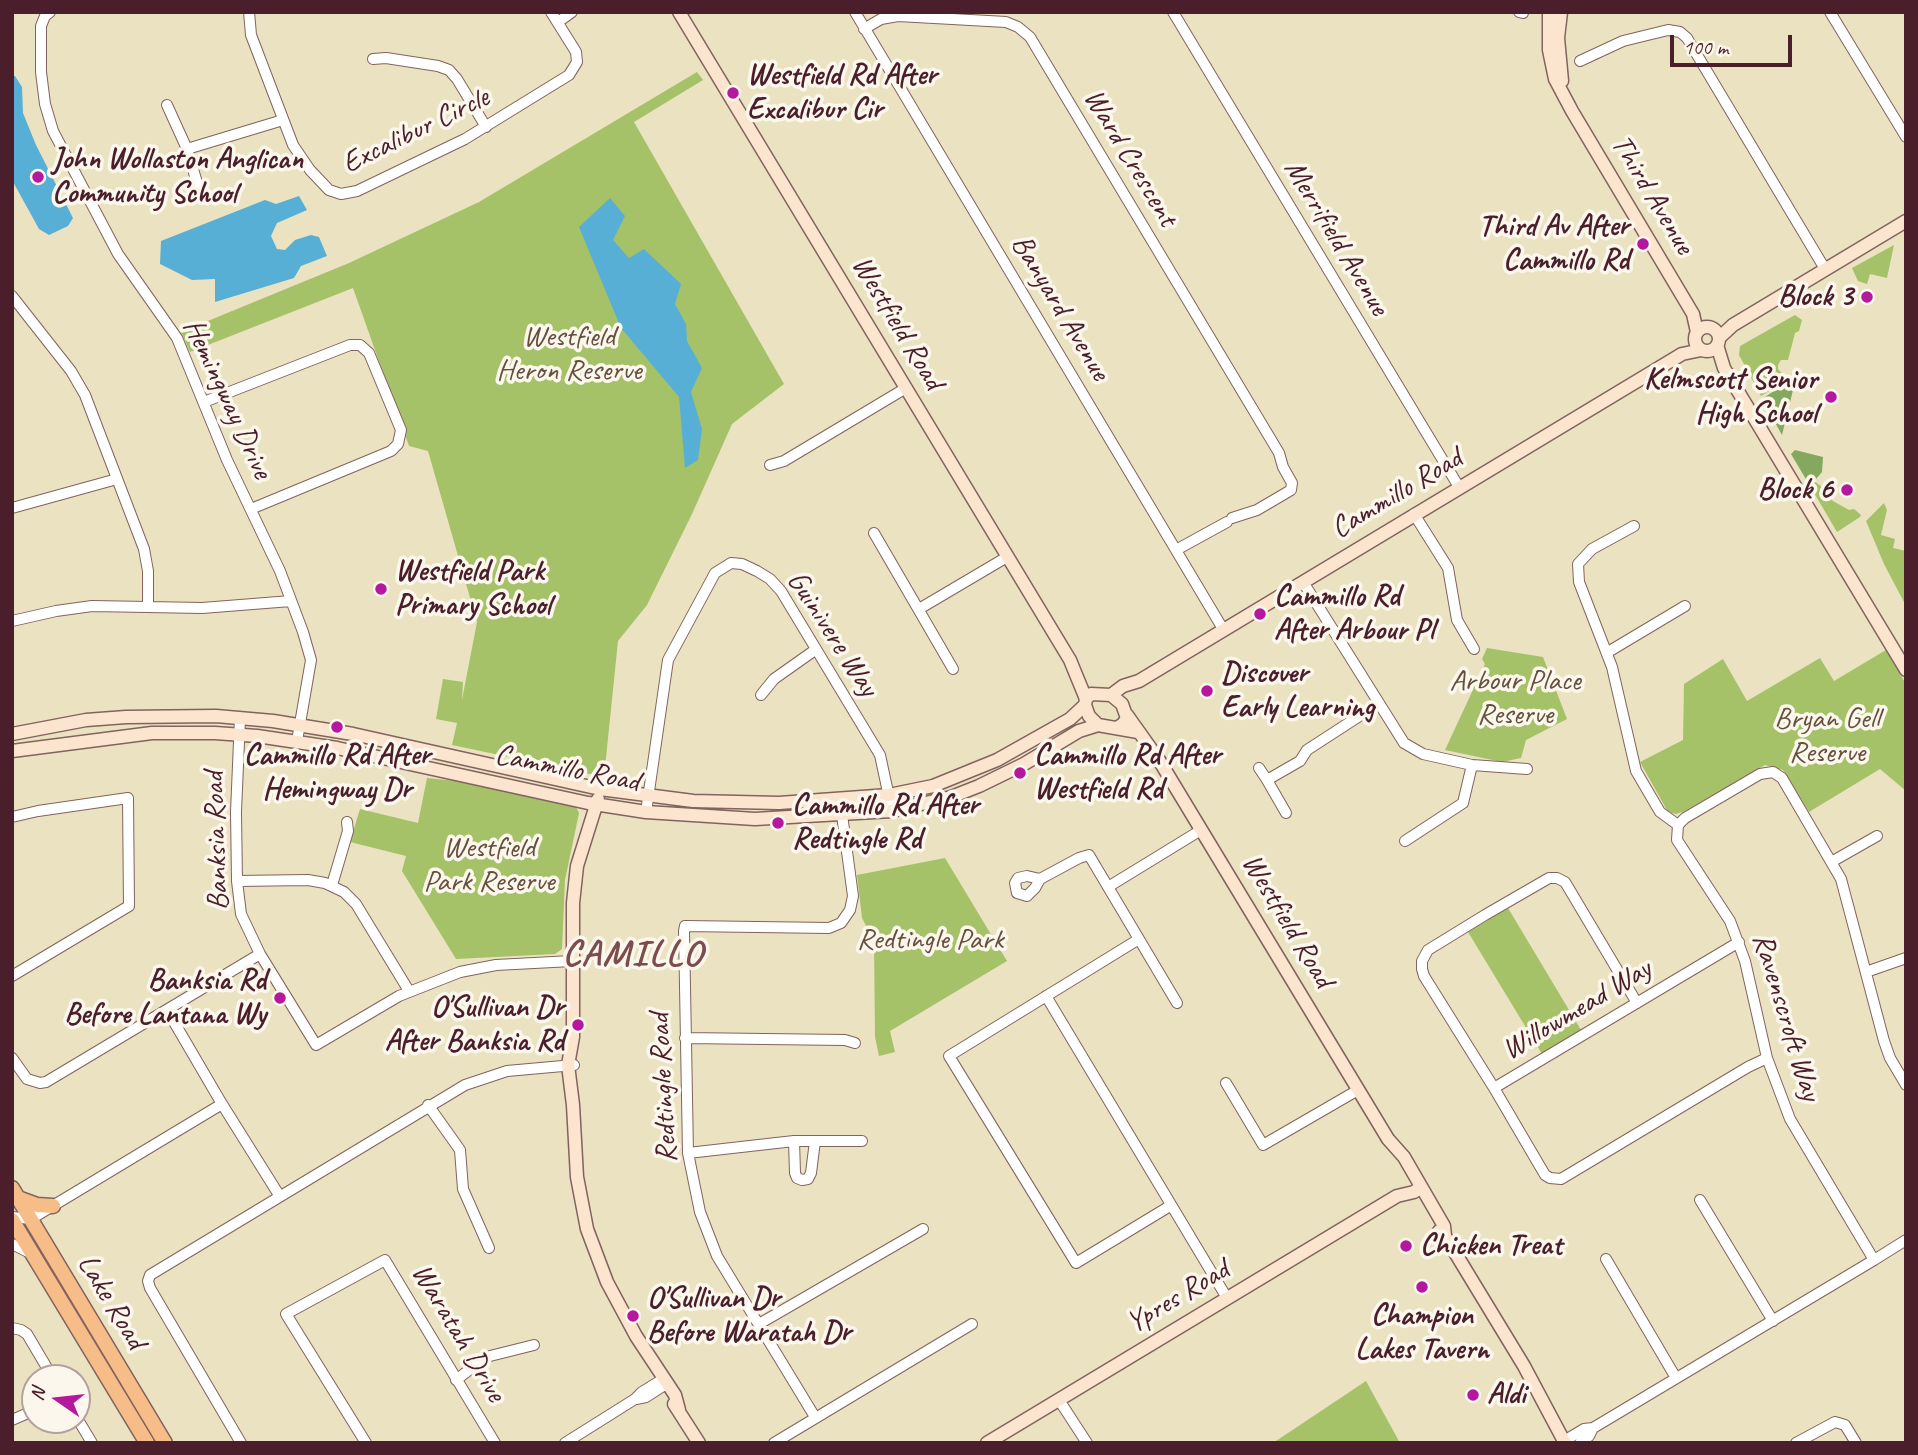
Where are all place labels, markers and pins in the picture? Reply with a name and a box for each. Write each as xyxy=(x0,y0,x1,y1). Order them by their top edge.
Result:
place label: Westfield Rd After Excalibur Cir xyxy=(747,58,937,128)
marker: Westfield Rd After Excalibur Cir xyxy=(725,85,741,101)
place label: John Wollaston Anglican Community School xyxy=(52,142,303,212)
marker: John Wollaston Anglican Community School xyxy=(30,169,46,185)
place label: Third Av After Cammillo Rd xyxy=(1478,209,1629,280)
marker: Third Av After Cammillo Rd xyxy=(1635,236,1651,252)
place label: Block 3 xyxy=(1778,279,1853,315)
marker: Block 3 xyxy=(1859,289,1875,305)
place label: Kelmscott Senior High School xyxy=(1644,362,1817,432)
marker: Kelmscott Senior High School xyxy=(1823,389,1839,405)
place label: Block 6 xyxy=(1757,472,1833,508)
marker: Block 6 xyxy=(1839,482,1855,498)
place label: Westfield Park Primary School xyxy=(395,554,551,624)
place label: Cammillo Rd After Arbour Pl xyxy=(1274,579,1434,650)
marker: Westfield Park Primary School xyxy=(373,581,389,597)
marker: Cammillo Rd After Arbour Pl xyxy=(1252,606,1268,622)
place label: Discover Early Learning xyxy=(1221,656,1374,726)
marker: Discover Early Learning xyxy=(1199,683,1215,699)
marker: Cammillo Rd After Hemingway Dr xyxy=(329,719,345,735)
place label: Cammillo Rd After Hemingway Dr xyxy=(244,738,430,808)
place label: Cammillo Rd After Westfield Rd xyxy=(1034,738,1221,808)
marker: Cammillo Rd After Westfield Rd xyxy=(1012,765,1028,781)
place label: Cammillo Rd After Redtingle Rd xyxy=(792,788,979,858)
marker: Cammillo Rd After Redtingle Rd xyxy=(770,815,786,831)
place label: Banksia Rd Before Lantana Wy xyxy=(64,963,266,1034)
marker: Banksia Rd Before Lantana Wy xyxy=(272,990,288,1006)
place label: O'Sullivan Dr After Banksia Rd xyxy=(385,990,564,1060)
marker: O'Sullivan Dr After Banksia Rd xyxy=(570,1017,586,1033)
place label: Chicken Treat xyxy=(1420,1228,1562,1264)
marker: Chicken Treat xyxy=(1398,1238,1414,1254)
marker: Champion Lakes Tavern xyxy=(1414,1279,1430,1295)
place label: O'Sullivan Dr Before Waratah Dr xyxy=(647,1281,851,1352)
place label: Champion Lakes Tavern xyxy=(1355,1298,1489,1368)
marker: O'Sullivan Dr Before Waratah Dr xyxy=(625,1308,641,1324)
place label: Aldi xyxy=(1487,1377,1526,1413)
marker: Aldi xyxy=(1465,1387,1481,1403)

